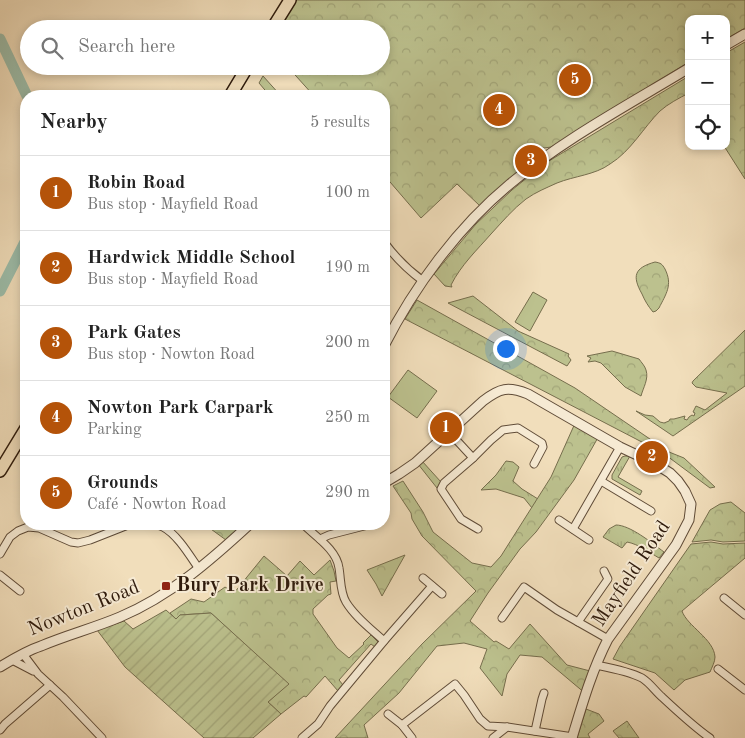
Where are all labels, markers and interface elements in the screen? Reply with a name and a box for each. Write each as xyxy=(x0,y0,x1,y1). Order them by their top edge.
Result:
map controls xyxy=(685,15,730,150)
button: + xyxy=(685,15,730,60)
search box xyxy=(20,20,390,75)
icon: search xyxy=(38,34,66,62)
text: Search here xyxy=(78,38,175,57)
button: − xyxy=(685,60,730,105)
pin: 5 xyxy=(559,61,591,99)
pin: 4 xyxy=(483,91,515,129)
button: locate xyxy=(685,105,730,150)
text: Nearby xyxy=(40,112,108,133)
text: 5 results xyxy=(310,115,370,131)
pin: 3 xyxy=(515,142,547,180)
text: Robin Road xyxy=(87,174,185,193)
text: 1 xyxy=(51,185,61,201)
text: 100 m xyxy=(325,185,370,201)
text: Bus stop · Mayfield Road xyxy=(87,197,258,213)
text: Hardwick Middle School xyxy=(87,249,295,268)
text: 2 xyxy=(51,260,61,276)
text: 190 m xyxy=(325,260,370,276)
text: Bus stop · Mayfield Road xyxy=(87,272,258,288)
text: Park Gates xyxy=(87,324,181,343)
text: 3 xyxy=(51,335,61,351)
text: 200 m xyxy=(325,335,370,351)
your location xyxy=(493,336,519,362)
text: Bus stop · Nowton Road xyxy=(87,347,255,363)
text: Nowton Park Carpark xyxy=(87,399,274,418)
pin: 1 xyxy=(430,409,462,447)
text: 4 xyxy=(51,410,61,426)
text: 250 m xyxy=(325,410,370,426)
text: Parking xyxy=(87,422,142,438)
pin: 2 xyxy=(636,438,668,476)
text: Grounds xyxy=(87,474,158,493)
text: 5 xyxy=(51,485,61,501)
text: 290 m xyxy=(325,485,370,501)
text: Café · Nowton Road xyxy=(87,497,226,513)
street label: Mayfield Road xyxy=(589,518,675,630)
place label: Bury Park Drive xyxy=(176,576,324,596)
street label: Nowton Road xyxy=(25,578,143,640)
marker: Bury Park Drive xyxy=(160,580,172,592)

